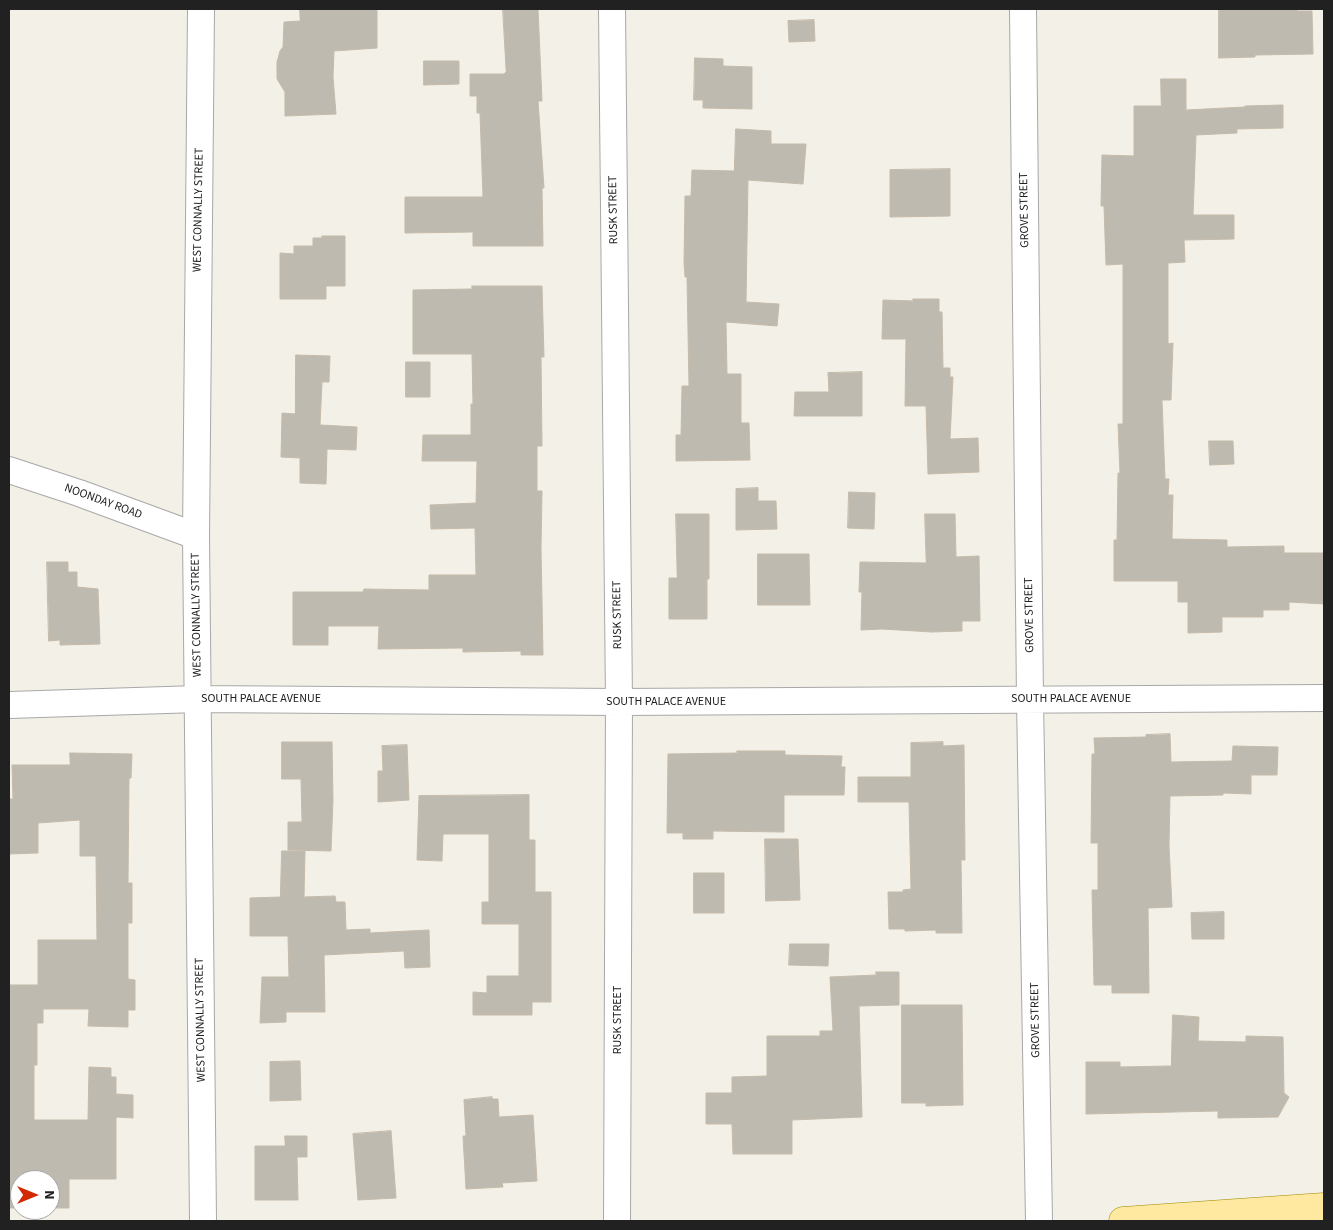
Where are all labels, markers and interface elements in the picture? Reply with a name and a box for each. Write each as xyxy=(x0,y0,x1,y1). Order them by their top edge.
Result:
street label: WEST CONNALLY STREET xyxy=(191,148,207,272)
street label: GROVE STREET xyxy=(1017,172,1033,248)
street label: RUSK STREET xyxy=(606,176,622,244)
street label: NOONDAY ROAD xyxy=(62,481,144,523)
street label: WEST CONNALLY STREET xyxy=(189,553,205,677)
street label: GROVE STREET xyxy=(1022,577,1038,653)
street label: RUSK STREET xyxy=(610,581,626,649)
street label: SOUTH PALACE AVENUE xyxy=(201,692,321,706)
street label: SOUTH PALACE AVENUE xyxy=(1011,692,1131,706)
street label: SOUTH PALACE AVENUE xyxy=(606,695,726,709)
street label: WEST CONNALLY STREET xyxy=(193,958,209,1082)
street label: GROVE STREET xyxy=(1028,982,1044,1058)
street label: RUSK STREET xyxy=(611,986,625,1054)
north arrow xyxy=(10,1170,60,1220)
text: N xyxy=(39,1190,59,1200)

